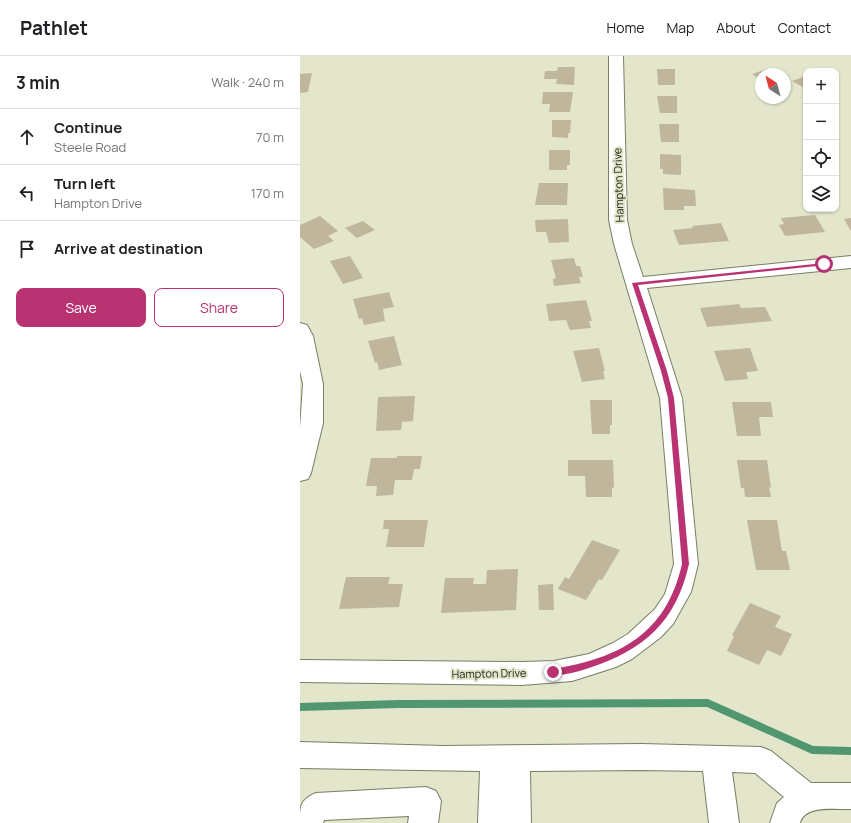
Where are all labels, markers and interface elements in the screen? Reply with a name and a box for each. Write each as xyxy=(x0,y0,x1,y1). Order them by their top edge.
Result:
text: Pathlet xyxy=(20,15,88,41)
text: Home xyxy=(607,18,644,37)
text: Map xyxy=(666,18,694,37)
text: About xyxy=(716,18,756,37)
text: Contact xyxy=(778,18,831,37)
north arrow xyxy=(755,68,791,104)
map controls xyxy=(803,68,839,212)
button: + xyxy=(803,68,839,104)
text: 3 min xyxy=(16,71,60,94)
text: Walk · 240 m xyxy=(211,73,284,91)
button: − xyxy=(803,104,839,140)
text: Continue xyxy=(54,117,122,138)
icon: ahead xyxy=(16,126,38,148)
text: 70 m xyxy=(256,128,284,146)
text: Steele Road xyxy=(54,138,126,156)
button: locate xyxy=(803,140,839,176)
street label: Hampton Drive xyxy=(609,147,627,223)
text: Turn left xyxy=(54,173,116,194)
button: layers xyxy=(803,176,839,212)
icon: left xyxy=(16,182,38,204)
text: 170 m xyxy=(251,184,284,202)
text: Hampton Drive xyxy=(54,194,142,212)
icon: arrive xyxy=(16,238,38,260)
text: Arrive at destination xyxy=(54,238,203,259)
route start xyxy=(815,255,833,273)
button: Save xyxy=(16,288,146,327)
button: Share xyxy=(154,288,284,327)
route end xyxy=(544,663,562,681)
street label: Hampton Drive xyxy=(452,665,527,681)

